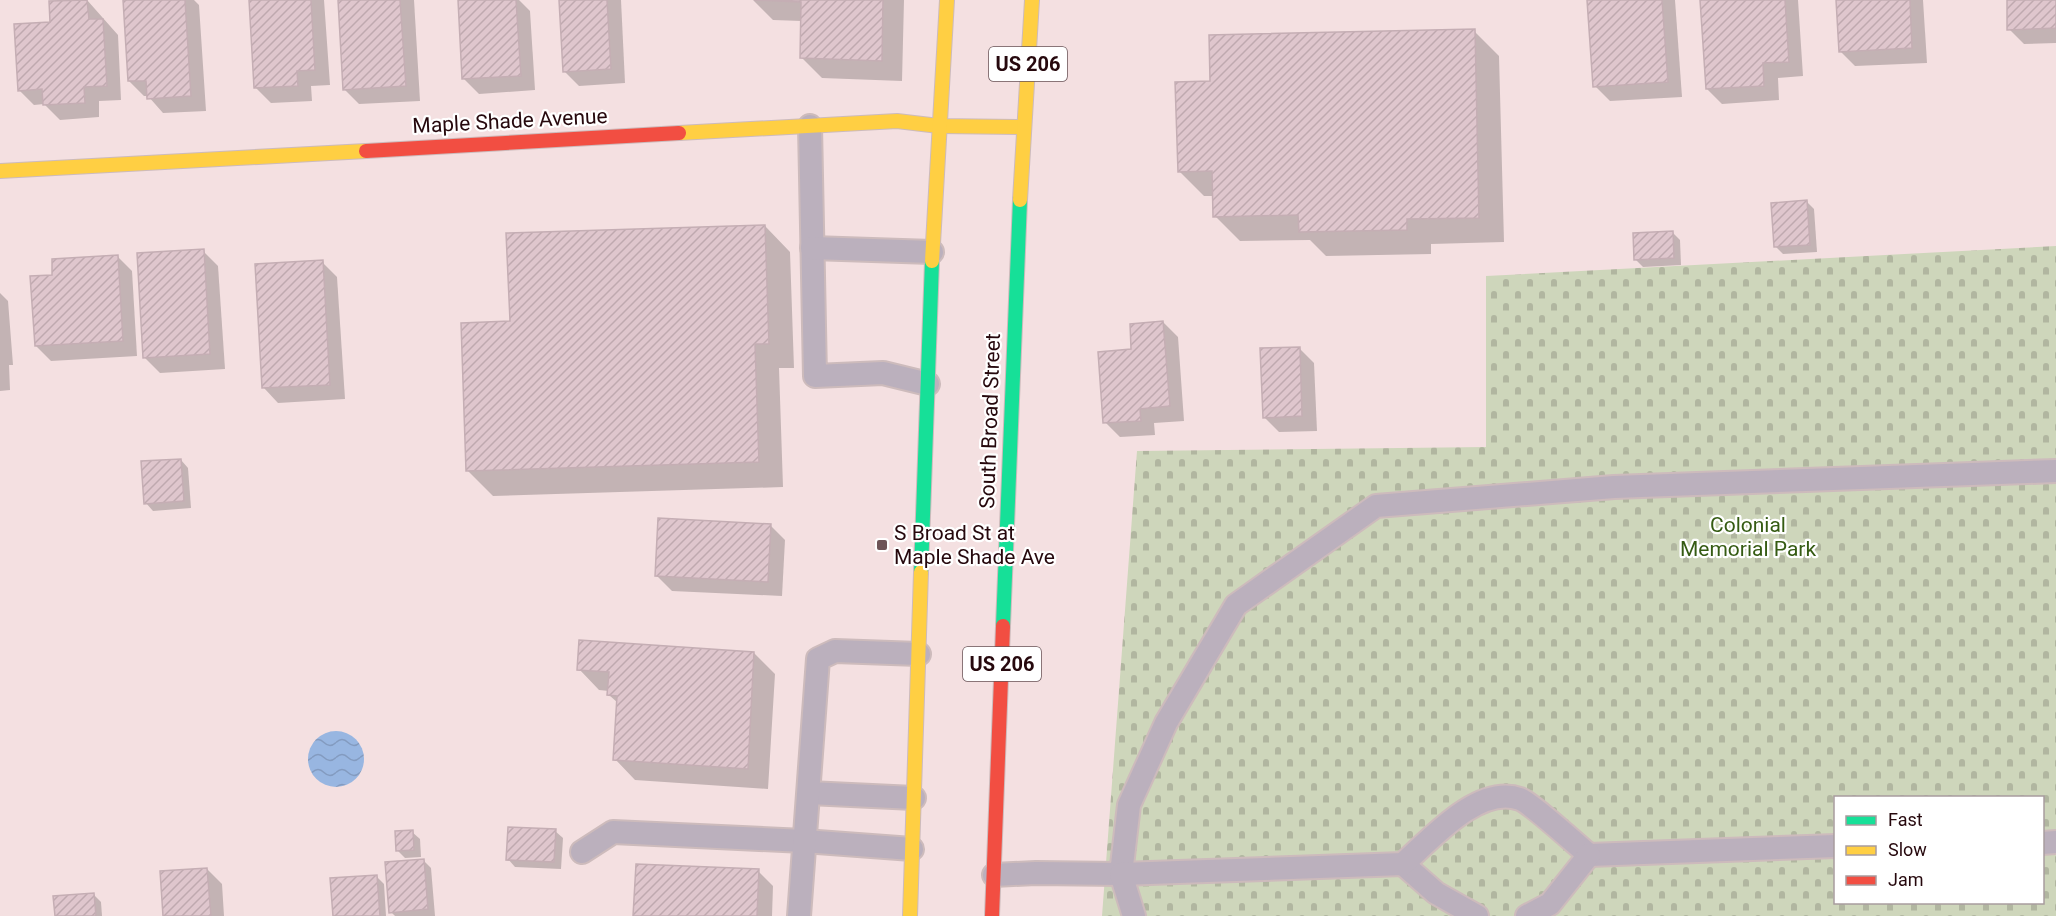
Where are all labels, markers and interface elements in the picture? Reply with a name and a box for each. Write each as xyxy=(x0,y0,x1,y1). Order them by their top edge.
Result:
road number: US 206 xyxy=(989,47,1067,81)
street label: Maple Shade Avenue xyxy=(412,104,608,138)
street label: South Broad Street xyxy=(975,333,1005,509)
park label: Colonial Memorial Park xyxy=(1680,513,1816,561)
place label: S Broad St at Maple Shade Ave xyxy=(894,521,1055,569)
marker: S Broad St at Maple Shade Ave xyxy=(875,538,889,552)
road number: US 206 xyxy=(963,647,1041,681)
legend xyxy=(1834,796,2044,904)
text: Fast xyxy=(1888,809,1923,830)
text: Slow xyxy=(1888,839,1927,860)
text: Jam xyxy=(1888,869,1924,890)

